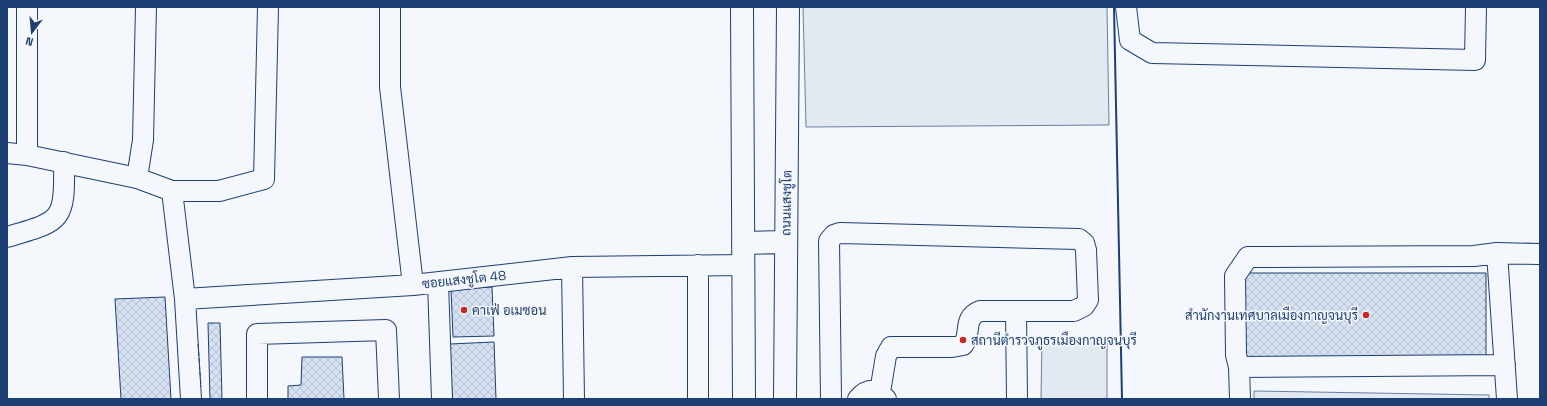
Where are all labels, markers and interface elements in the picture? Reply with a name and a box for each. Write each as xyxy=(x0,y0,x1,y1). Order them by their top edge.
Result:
north arrow xyxy=(12,12,52,52)
text: N xyxy=(24,34,35,49)
street label: ถนนแสงชูโต xyxy=(777,170,797,236)
street label: ซอยแสงชูโต 48 xyxy=(421,267,507,293)
place label: คาเฟ่ อเมซอน xyxy=(472,302,546,319)
marker: คาเฟ่ อเมซอน xyxy=(459,305,469,315)
place label: สำนักงานเทศบาลเมืองกาญจนบุรี xyxy=(1185,306,1358,325)
marker: สำนักงานเทศบาลเมืองกาญจนบุรี xyxy=(1361,310,1371,320)
place label: สถานีตำรวจภูธรเมืองกาญจนบุรี xyxy=(971,331,1137,350)
marker: สถานีตำรวจภูธรเมืองกาญจนบุรี xyxy=(958,335,968,345)

